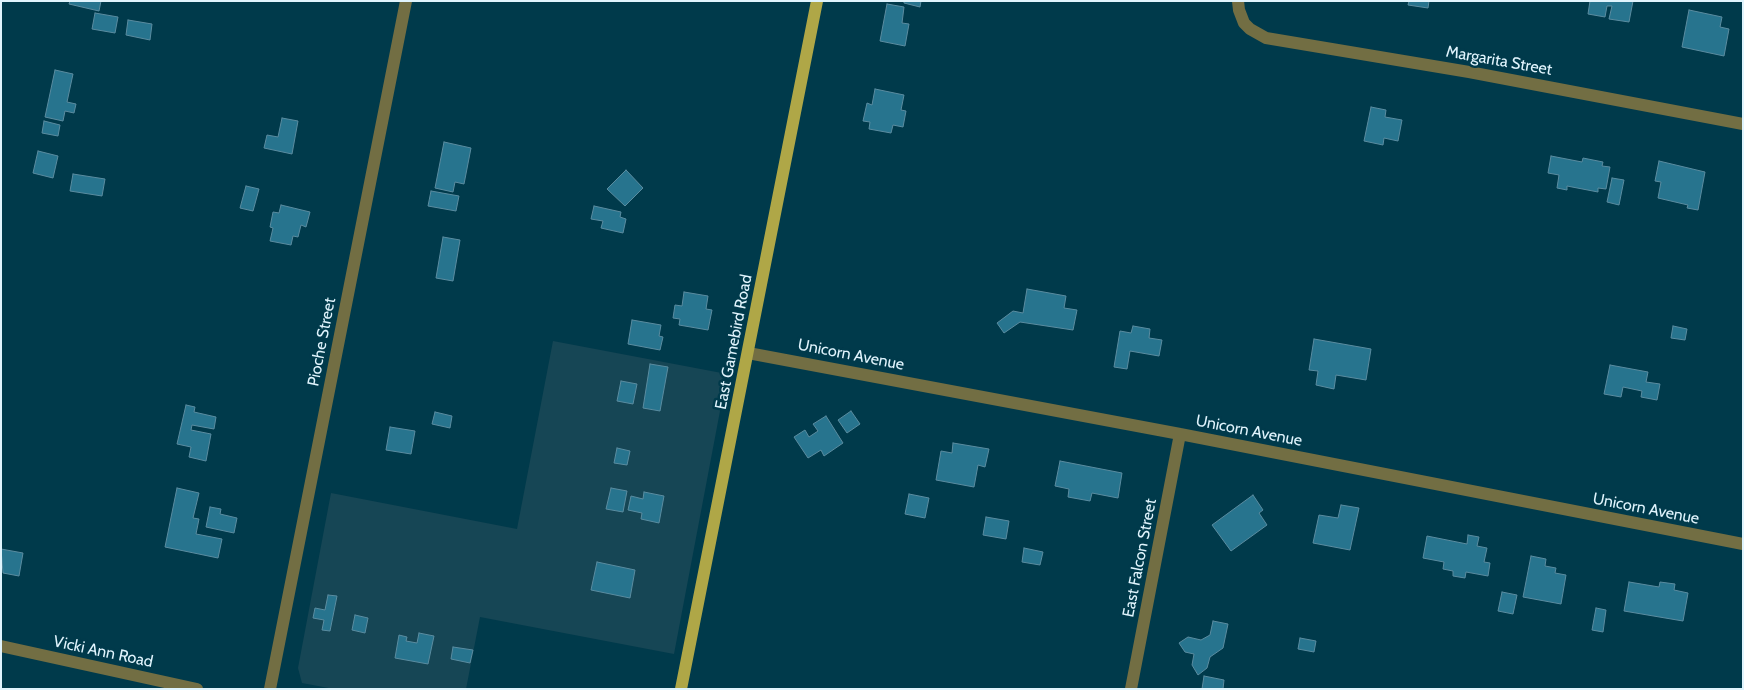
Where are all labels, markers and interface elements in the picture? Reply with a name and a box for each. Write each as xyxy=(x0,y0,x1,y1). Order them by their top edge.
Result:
street label: Margarita Street xyxy=(1444,42,1554,80)
street label: East Gamebird Road xyxy=(711,273,757,411)
street label: Pioche Street xyxy=(304,296,340,388)
street label: Unicorn Avenue xyxy=(796,335,906,375)
street label: Unicorn Avenue xyxy=(1194,411,1304,451)
street label: Unicorn Avenue xyxy=(1591,489,1701,529)
street label: East Falcon Street xyxy=(1119,497,1161,619)
street label: Vicki Ann Road xyxy=(51,632,155,672)

